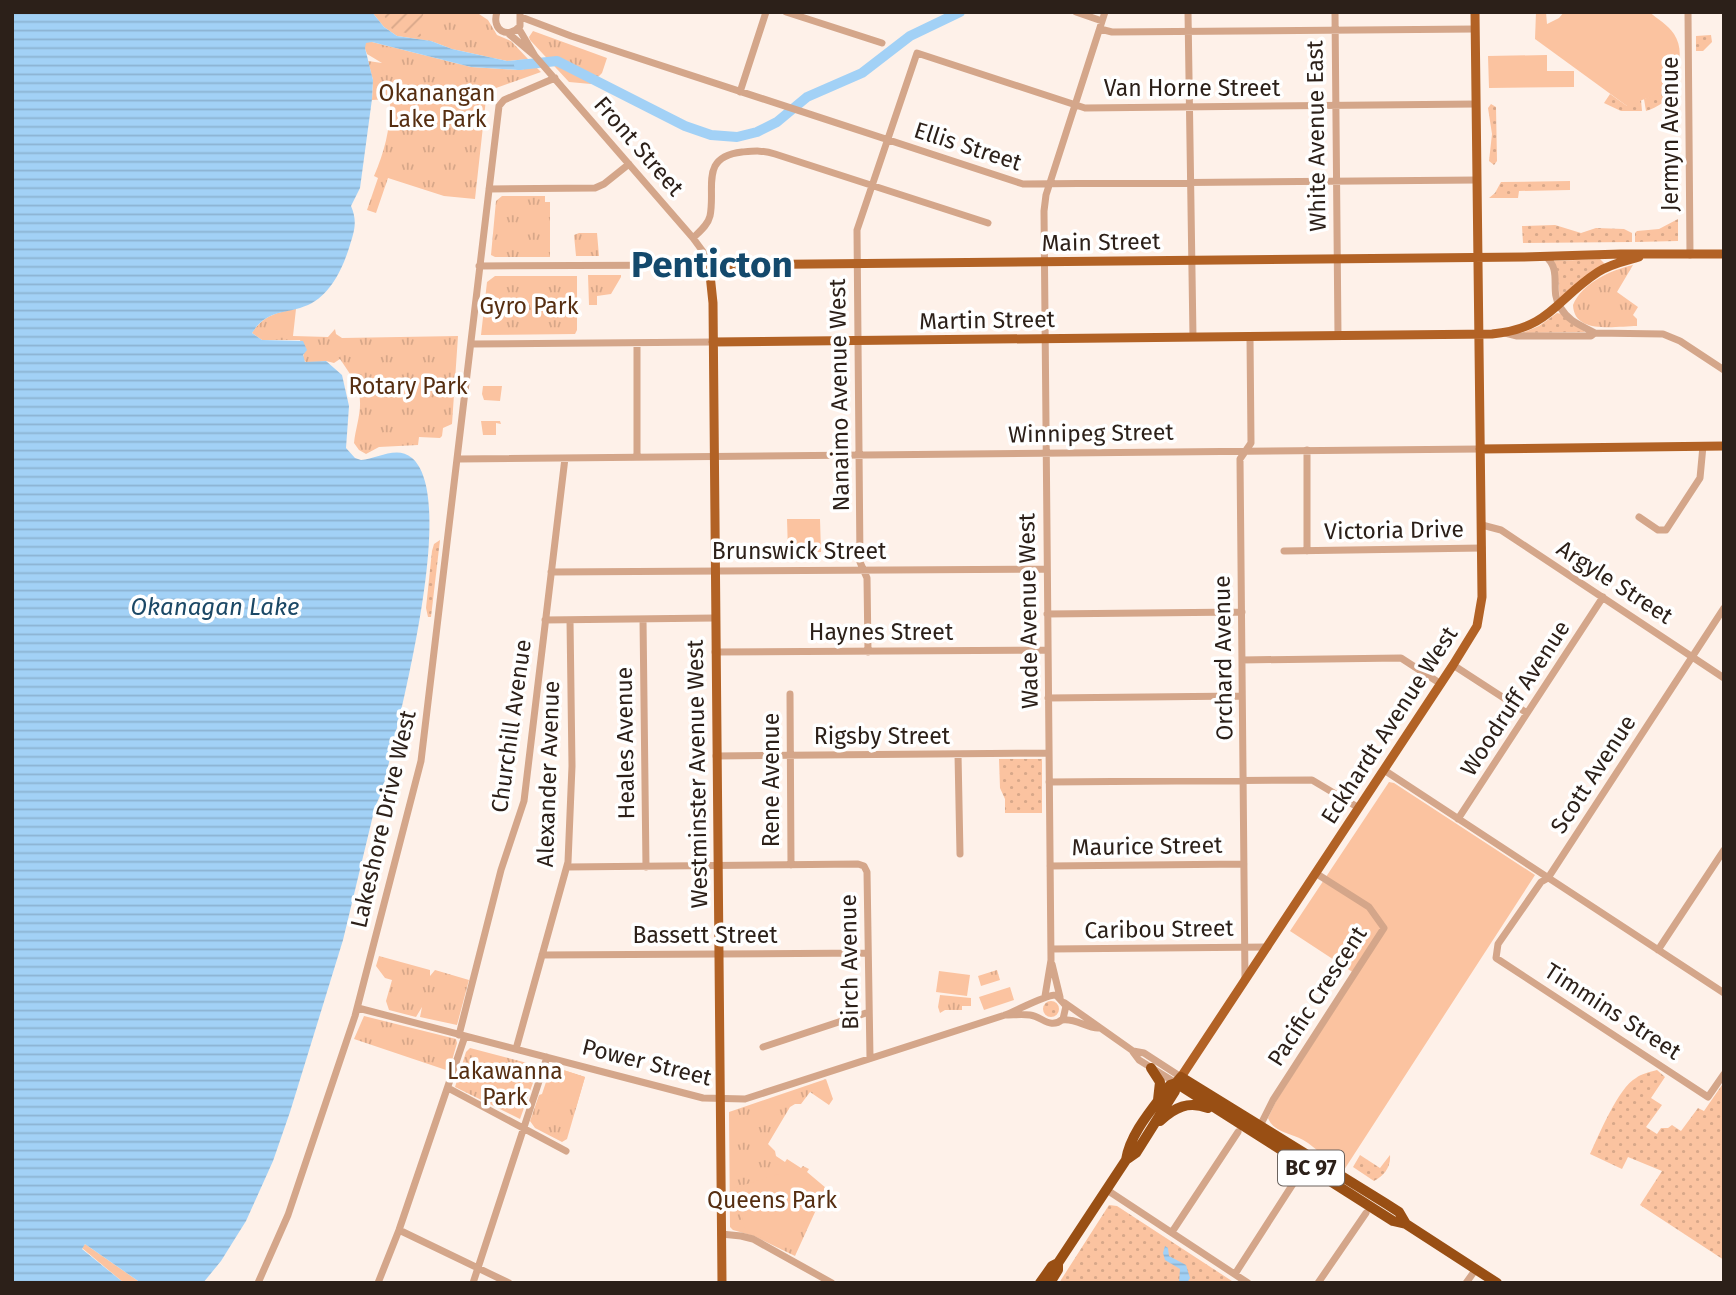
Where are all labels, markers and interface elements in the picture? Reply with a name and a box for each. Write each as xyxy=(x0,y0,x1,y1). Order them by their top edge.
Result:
street label: White Avenue East xyxy=(1300,39,1332,232)
street label: Jermyn Avenue xyxy=(1656,56,1684,212)
street label: Van Horne Street xyxy=(1104,74,1281,102)
park label: Okanangan Lake Park xyxy=(379,79,495,133)
street label: Front Street xyxy=(588,91,690,202)
street label: Ellis Street xyxy=(911,115,1026,177)
street label: Main Street xyxy=(1041,227,1161,257)
district label: Penticton xyxy=(631,242,793,287)
street label: Nanaimo Avenue West xyxy=(823,278,855,512)
park label: Gyro Park xyxy=(480,292,579,320)
street label: Martin Street xyxy=(919,305,1056,335)
park label: Rotary Park xyxy=(348,372,468,400)
street label: Winnipeg Street xyxy=(1008,418,1175,448)
street label: Wade Avenue West xyxy=(1012,512,1044,709)
street label: Victoria Drive xyxy=(1324,515,1464,545)
street label: Argyle Street xyxy=(1552,534,1679,630)
street label: Brunswick Street xyxy=(712,537,887,565)
street label: Orchard Avenue xyxy=(1208,575,1238,741)
water label: Okanagan Lake xyxy=(131,593,299,621)
street label: Woodruff Avenue xyxy=(1454,615,1576,781)
street label: Haynes Street xyxy=(809,618,954,646)
street label: Eckhardt Avenue West xyxy=(1315,620,1464,829)
street label: Churchill Avenue xyxy=(485,638,537,814)
street label: Westminster Avenue West xyxy=(681,639,713,909)
street label: Heales Avenue xyxy=(610,666,640,820)
street label: Alexander Avenue xyxy=(531,680,565,868)
street label: Lakeshore Drive West xyxy=(344,707,422,931)
street label: Scott Avenue xyxy=(1544,710,1642,838)
street label: Rene Avenue xyxy=(757,713,785,847)
street label: Rigsby Street xyxy=(814,722,951,750)
street label: Maurice Street xyxy=(1071,831,1223,861)
street label: Birch Avenue xyxy=(834,894,864,1030)
street label: Caribou Street xyxy=(1084,914,1235,944)
street label: Pacific Crescent xyxy=(1261,920,1373,1071)
street label: Bassett Street xyxy=(632,921,778,949)
street label: Timmins Street xyxy=(1540,957,1687,1066)
street label: Power Street xyxy=(579,1032,715,1092)
park label: Lakawanna Park xyxy=(447,1057,563,1111)
road number: BC 97 xyxy=(1278,1150,1344,1186)
park label: Queens Park xyxy=(707,1186,837,1214)

